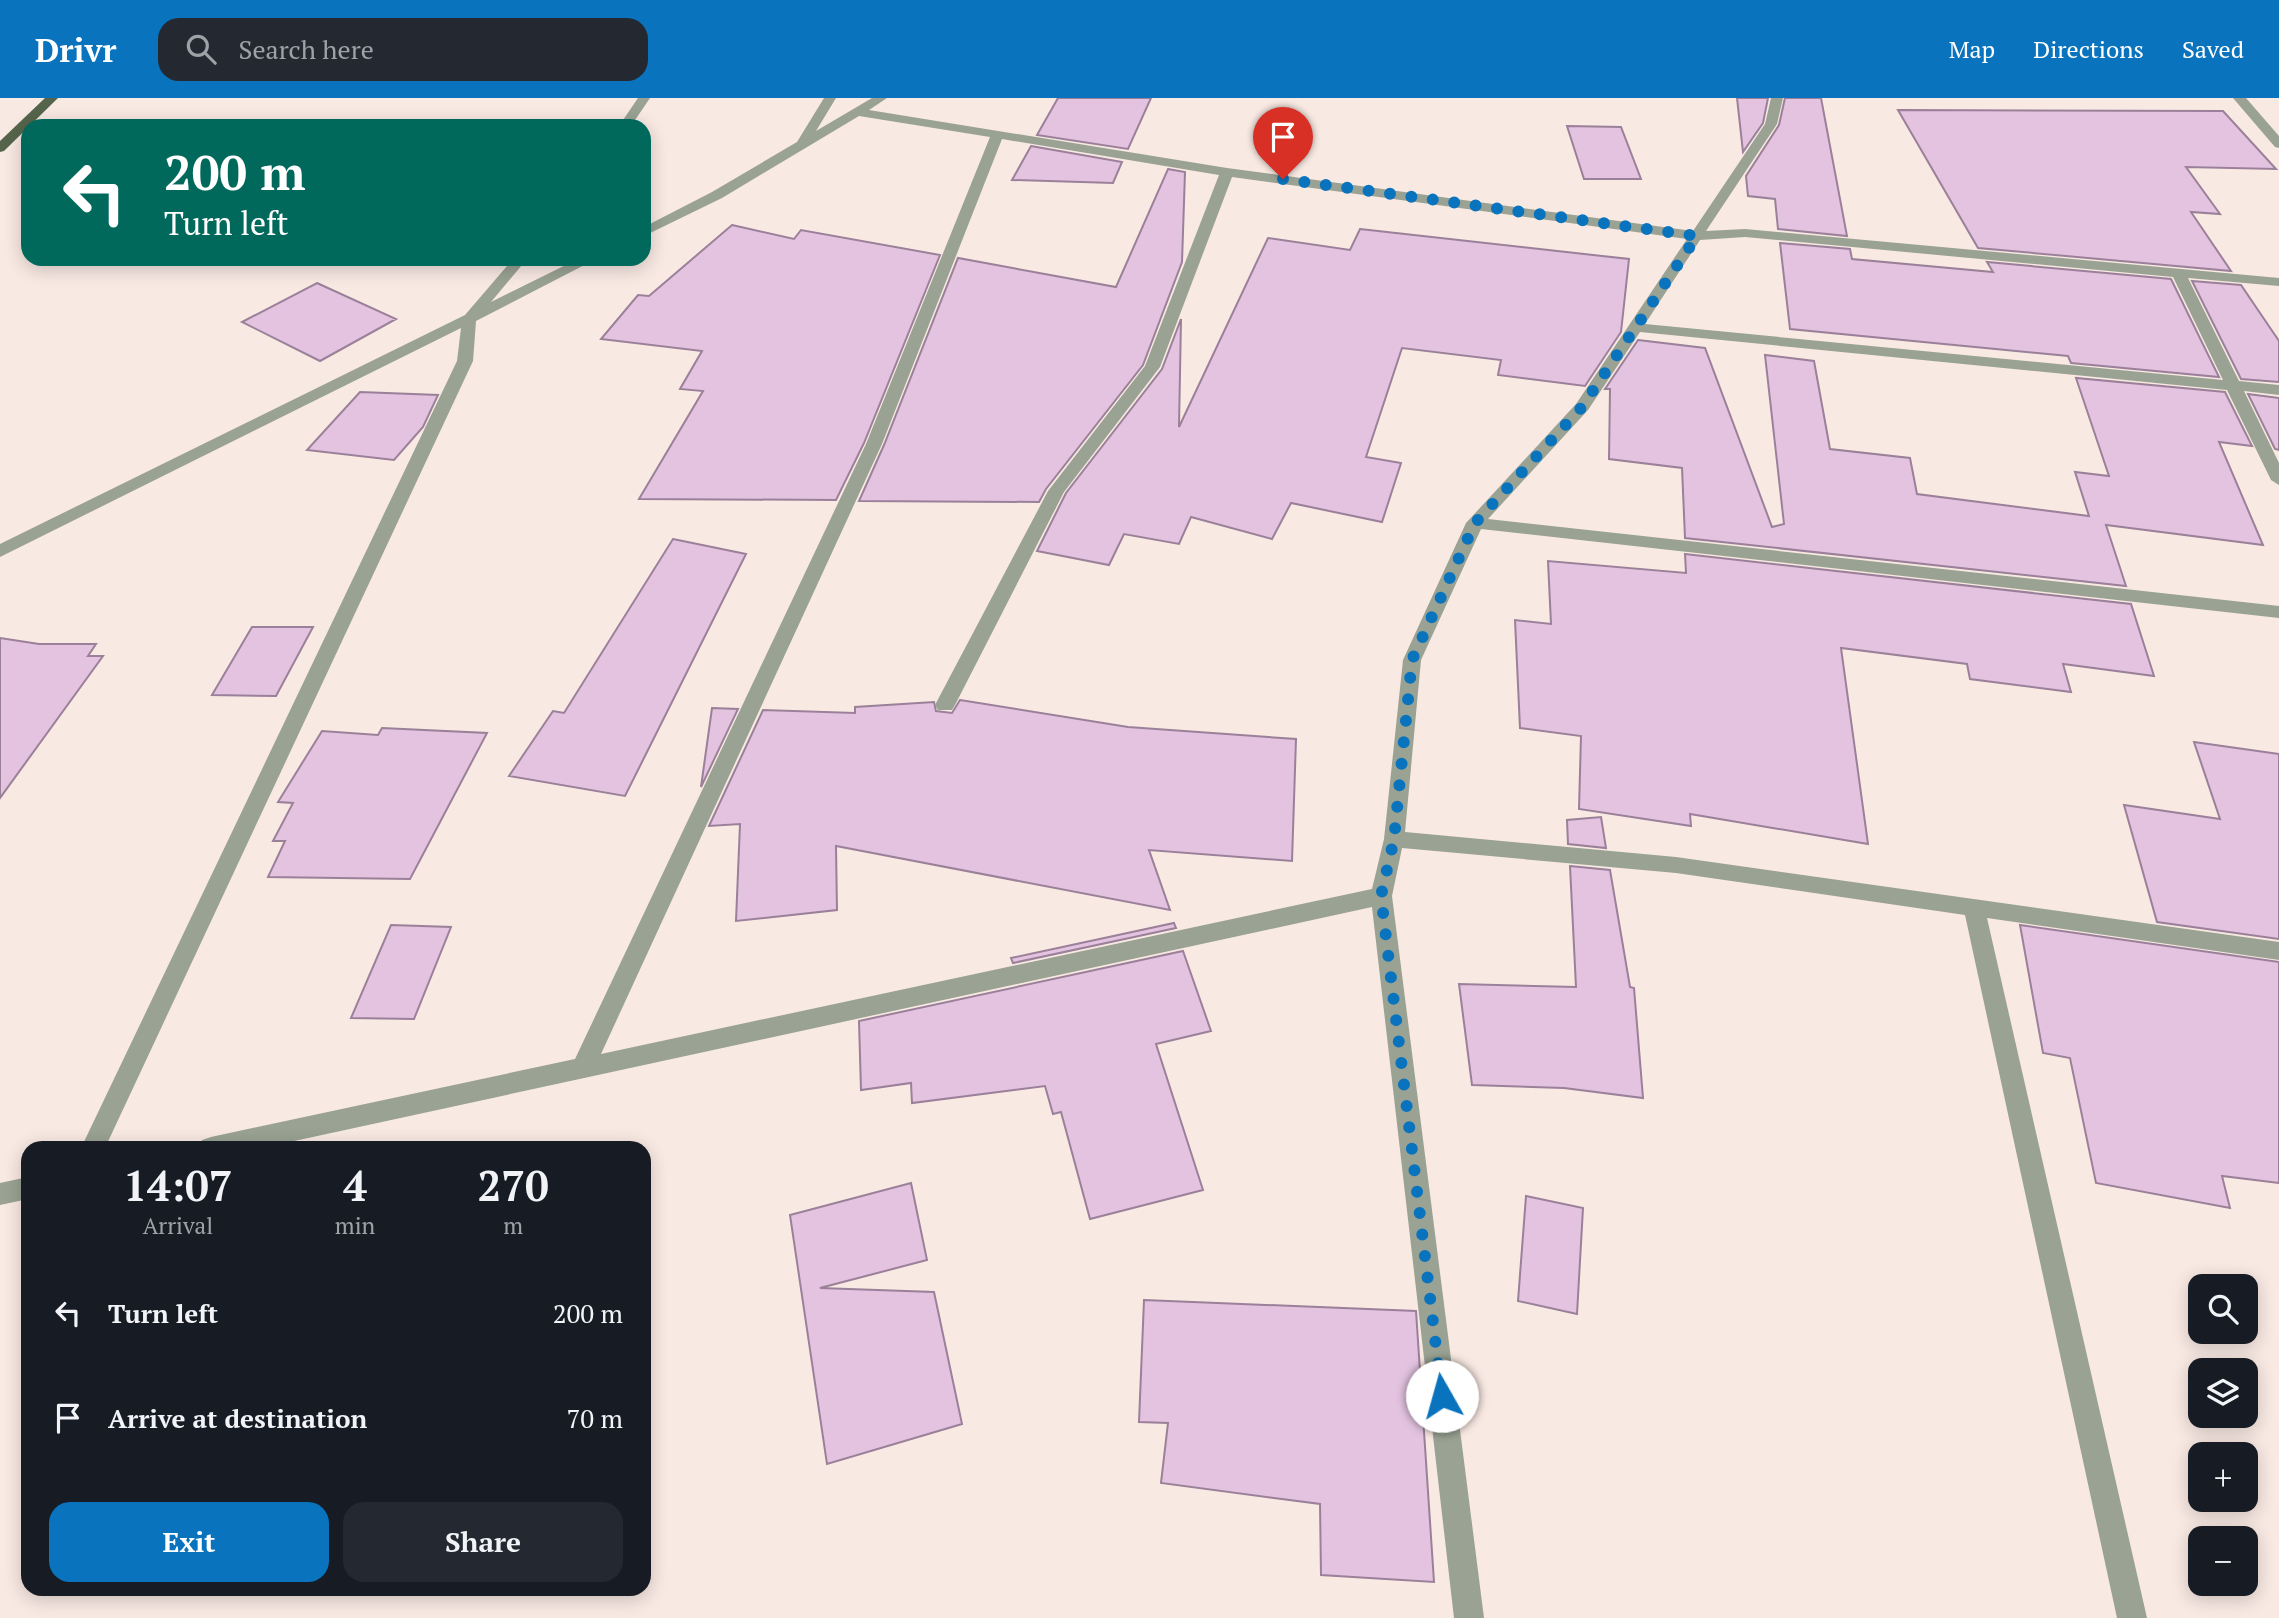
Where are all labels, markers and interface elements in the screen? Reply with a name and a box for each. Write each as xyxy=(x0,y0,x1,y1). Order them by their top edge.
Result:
search box xyxy=(158,18,648,81)
text: Drivr xyxy=(35,28,116,71)
icon: search xyxy=(182,30,220,68)
text: Search here xyxy=(238,32,374,66)
text: Map xyxy=(1949,33,1995,65)
text: Directions xyxy=(2033,33,2144,65)
text: Saved xyxy=(2182,33,2244,65)
pin xyxy=(1253,107,1313,179)
icon: arrive xyxy=(1264,118,1302,156)
text: 200 m xyxy=(164,139,306,204)
icon: left xyxy=(49,147,140,238)
text: Turn left xyxy=(164,202,288,244)
text: 14:07 xyxy=(123,1157,233,1213)
text: 4 xyxy=(343,1157,367,1213)
text: 270 xyxy=(478,1157,549,1213)
text: Arrival xyxy=(143,1210,213,1241)
text: min xyxy=(335,1210,375,1241)
text: m xyxy=(503,1210,523,1241)
map controls xyxy=(2188,1274,2258,1596)
button: search xyxy=(2188,1274,2258,1344)
icon: left xyxy=(49,1294,87,1332)
text: Turn left xyxy=(108,1296,218,1330)
text: 200 m xyxy=(553,1296,623,1330)
button: layers xyxy=(2188,1358,2258,1428)
position arrow xyxy=(1405,1359,1479,1433)
icon: arrive xyxy=(49,1399,87,1437)
text: Arrive at destination xyxy=(108,1401,367,1435)
text: 70 m xyxy=(567,1401,623,1435)
button: + xyxy=(2188,1442,2258,1512)
button: Exit xyxy=(49,1502,329,1582)
button: Share xyxy=(343,1502,623,1582)
button: − xyxy=(2188,1526,2258,1596)

